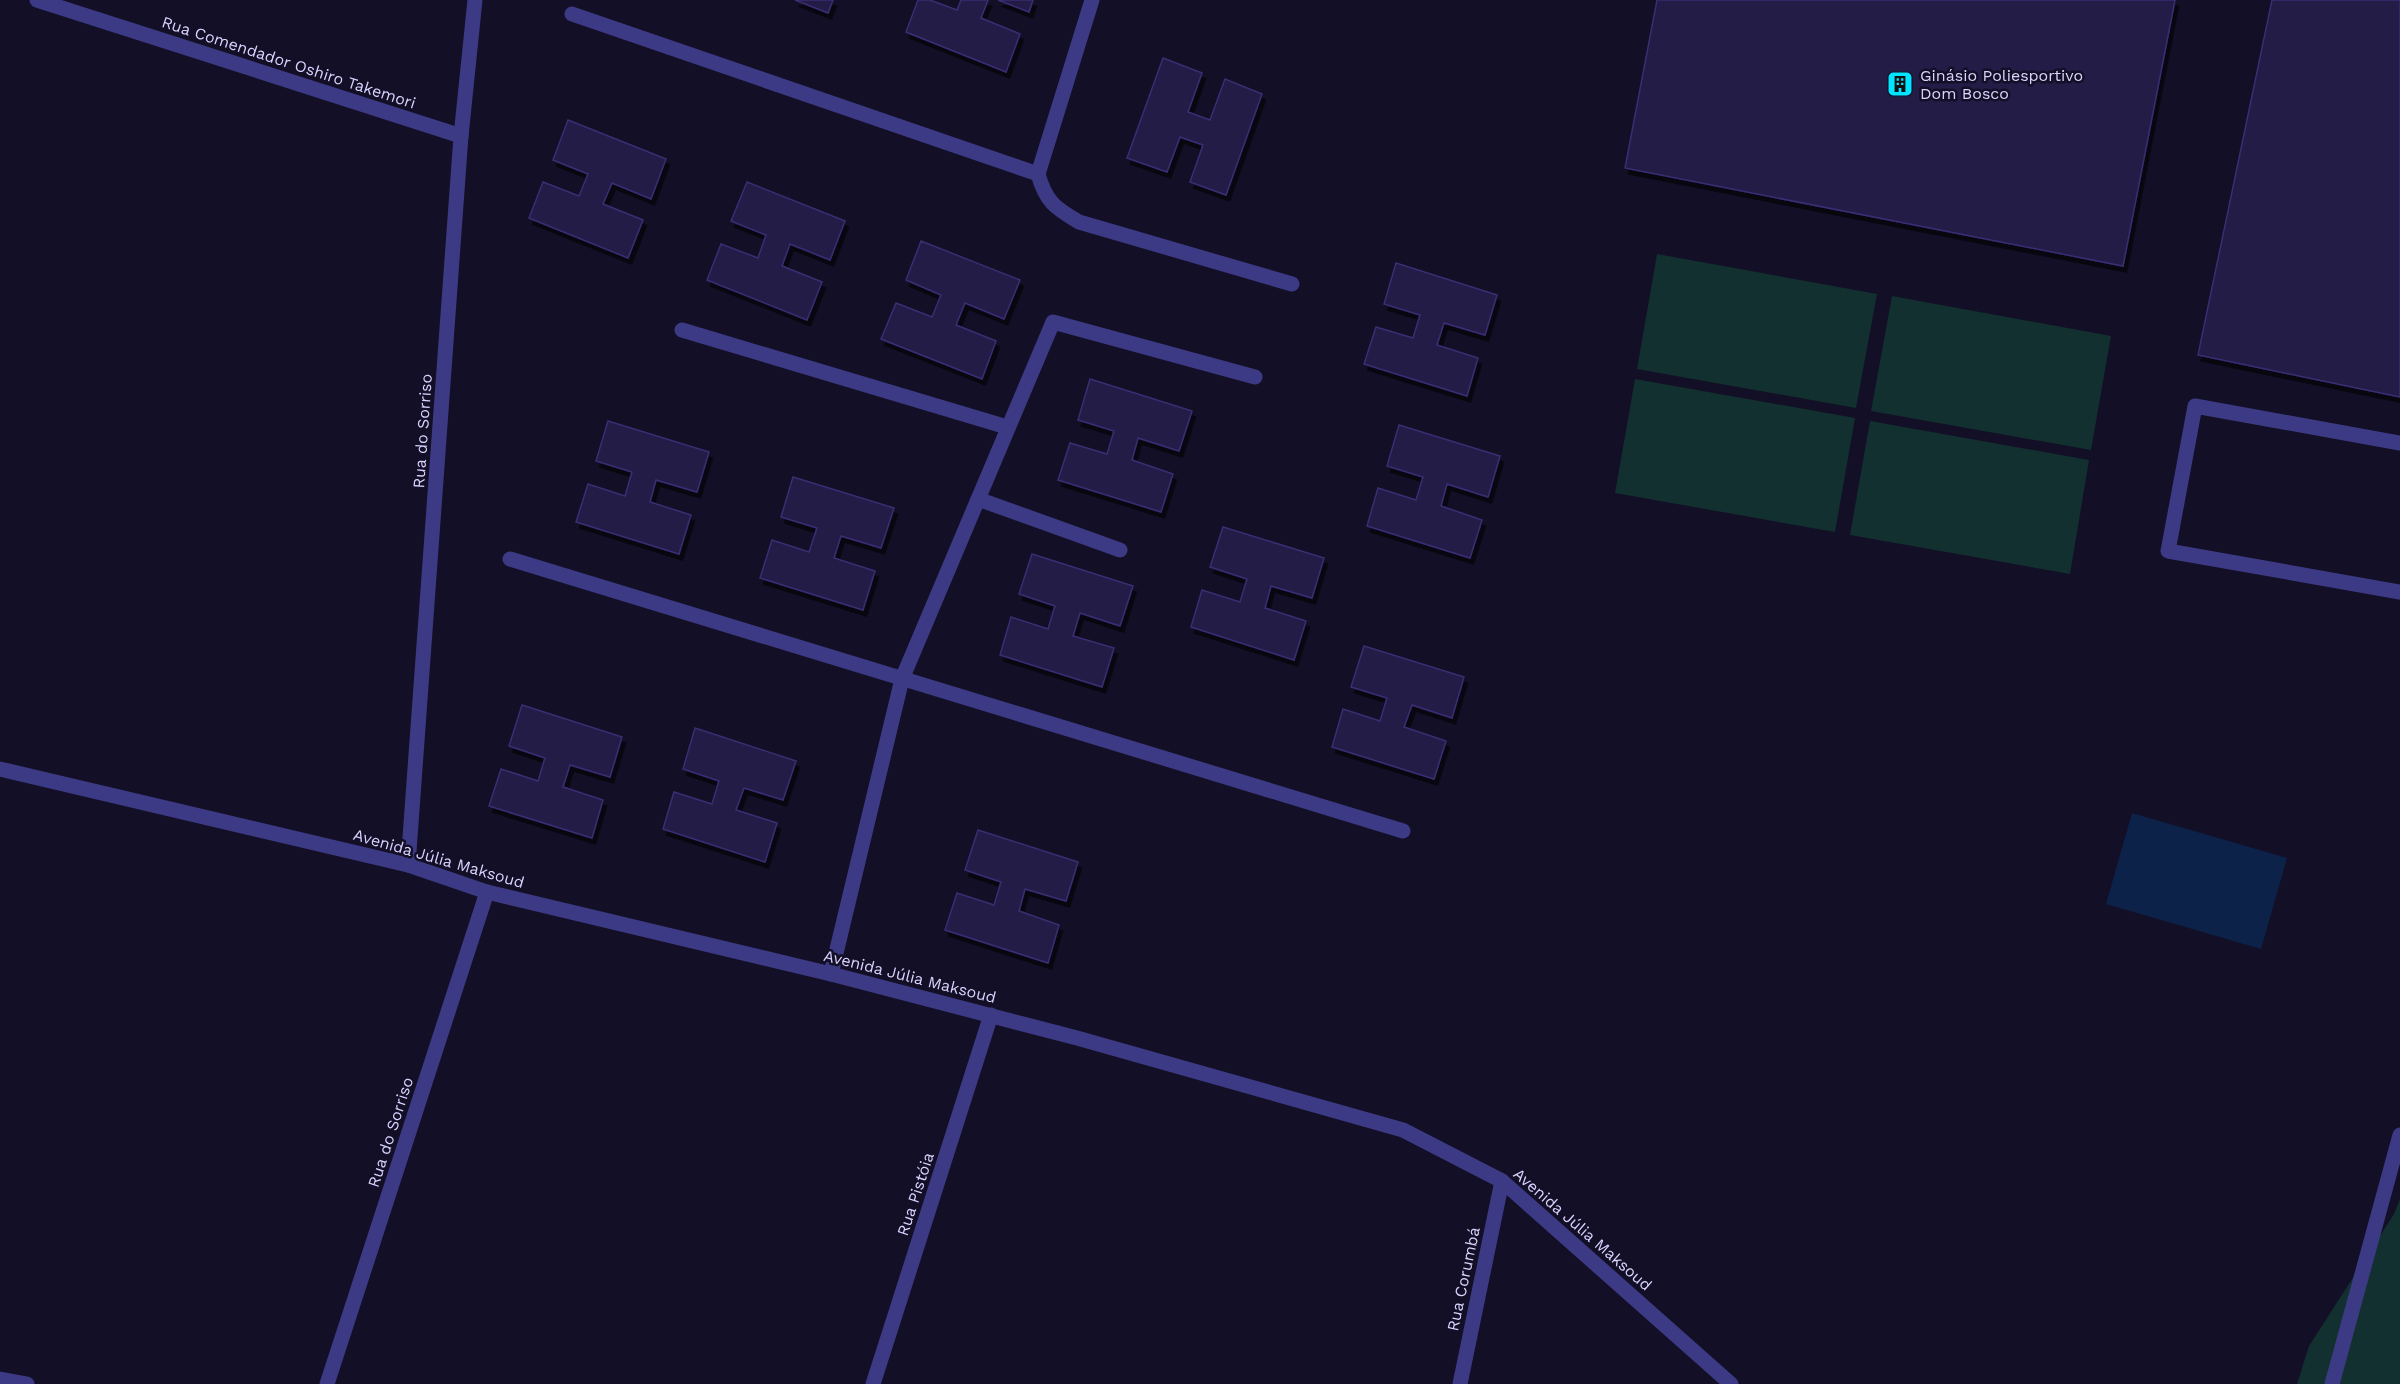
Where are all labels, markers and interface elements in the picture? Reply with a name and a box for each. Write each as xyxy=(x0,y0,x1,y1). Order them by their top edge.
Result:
street label: Rua Comendador Oshiro Takemori xyxy=(159,12,418,113)
place label: Ginásio Poliesportivo Dom Bosco xyxy=(1920,66,2083,103)
building icon: Ginásio Poliesportivo Dom Bosco xyxy=(1885,69,1915,99)
street label: Rua do Sorriso xyxy=(409,373,436,489)
street label: Avenida Júlia Maksoud xyxy=(351,825,527,892)
street label: Avenida Júlia Maksoud xyxy=(822,946,998,1007)
street label: Rua do Sorriso xyxy=(364,1075,417,1190)
street label: Rua Pistóia xyxy=(893,1150,938,1238)
street label: Avenida Júlia Maksoud xyxy=(1510,1164,1656,1295)
street label: Rua Corumbá xyxy=(1443,1225,1484,1333)

